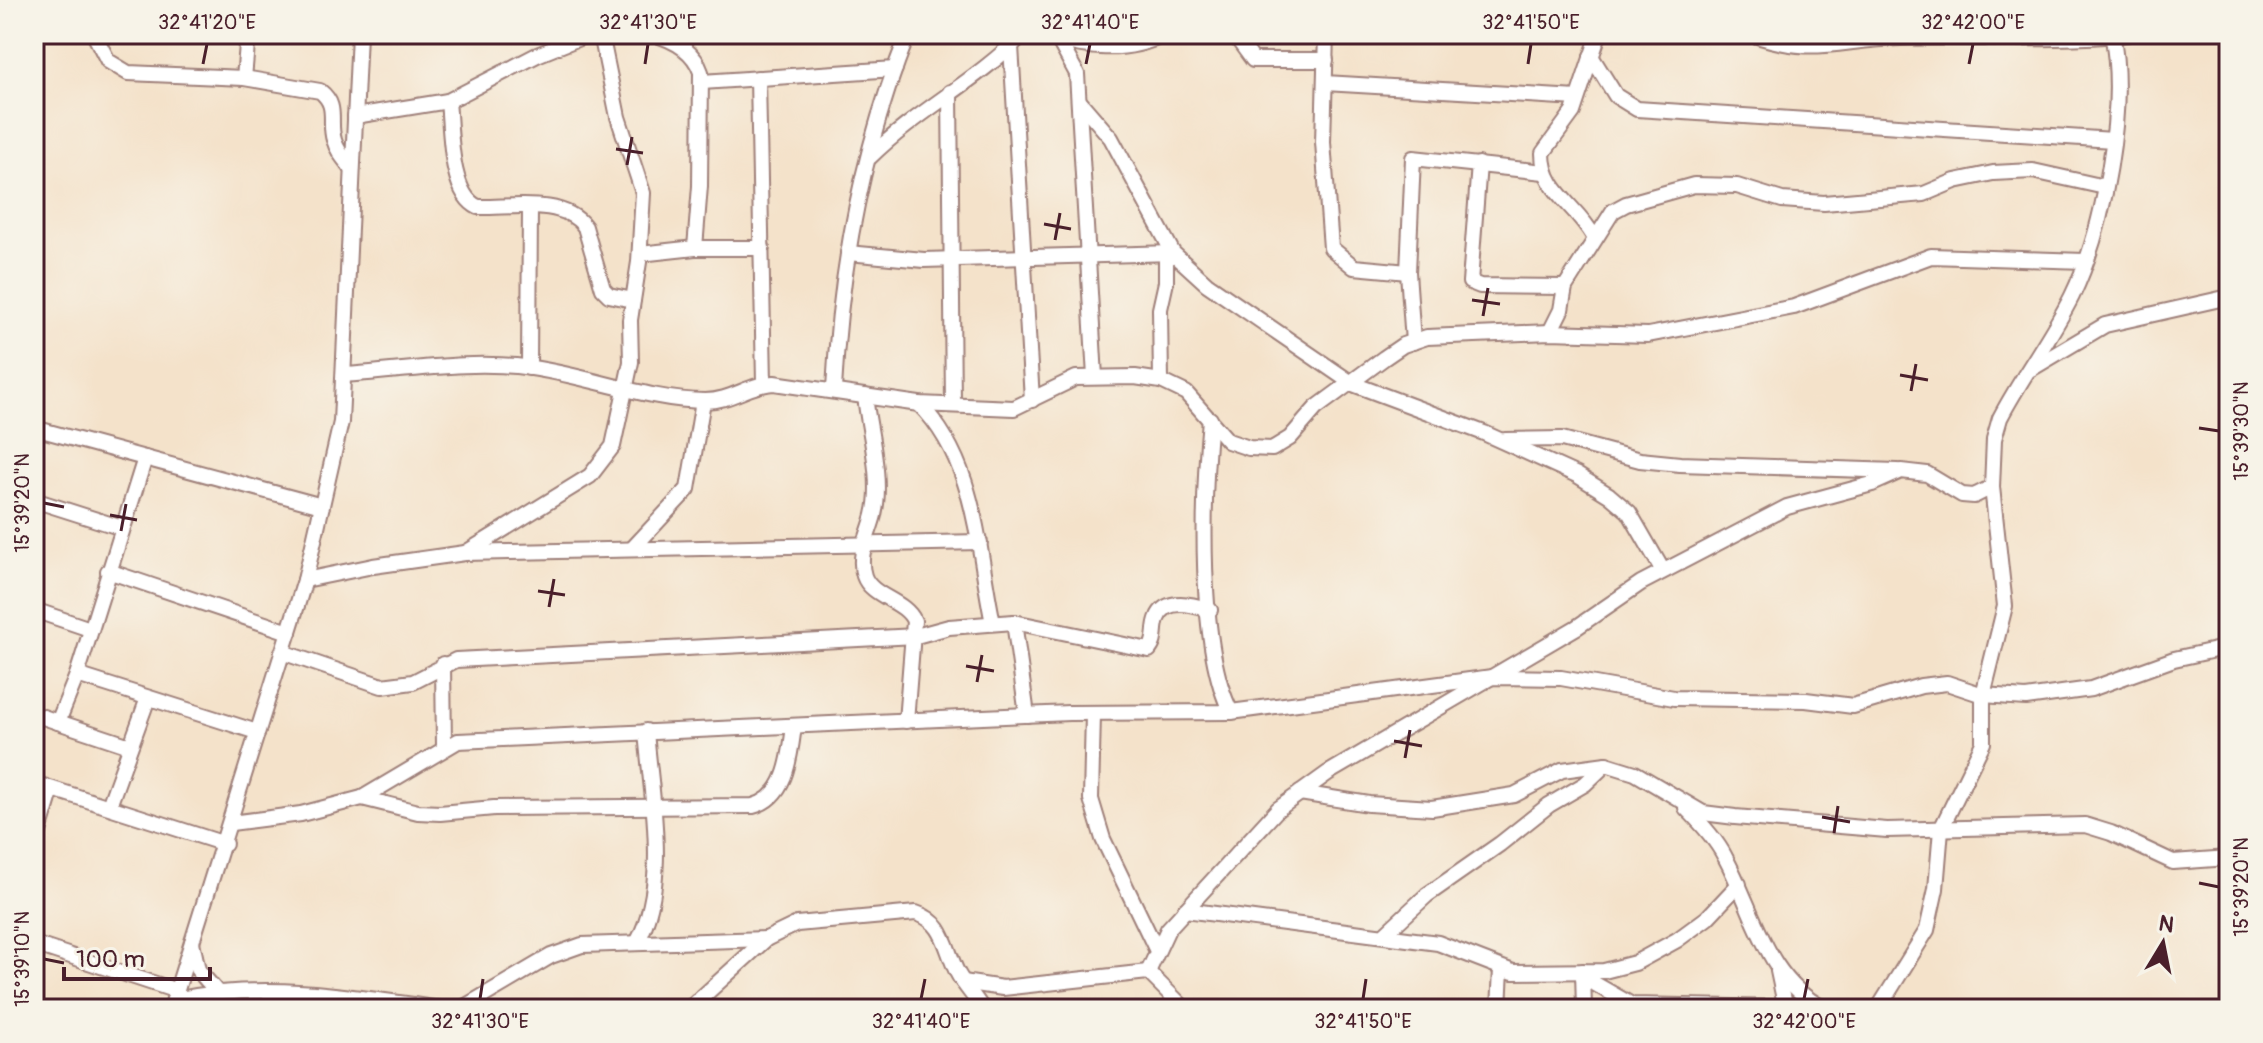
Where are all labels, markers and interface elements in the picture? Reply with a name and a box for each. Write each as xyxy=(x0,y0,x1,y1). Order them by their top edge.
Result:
text: 32°41'20"E xyxy=(158,10,256,35)
text: 32°41'30"E xyxy=(599,10,697,35)
text: 32°41'40"E xyxy=(1041,10,1139,35)
text: 32°41'50"E xyxy=(1482,10,1580,35)
text: 32°42'00"E xyxy=(1921,10,2025,35)
text: 15°39'30"N xyxy=(2229,381,2254,481)
text: 15°39'20"N xyxy=(10,453,35,553)
text: 15°39'20"N xyxy=(2229,837,2254,937)
north arrow xyxy=(2123,903,2203,983)
text: N xyxy=(2157,909,2176,939)
text: 15°39'10"N xyxy=(10,911,35,1007)
scale bar xyxy=(64,931,210,981)
text: 100 m xyxy=(76,945,145,974)
text: 32°41'30"E xyxy=(431,1009,529,1034)
text: 32°41'40"E xyxy=(872,1009,970,1034)
text: 32°41'50"E xyxy=(1314,1009,1412,1034)
text: 32°42'00"E xyxy=(1752,1009,1856,1034)

